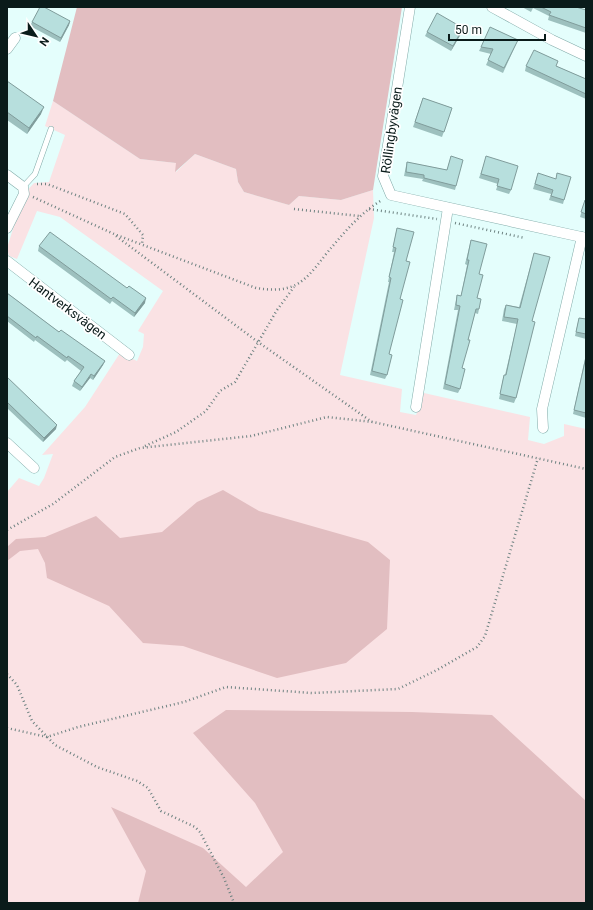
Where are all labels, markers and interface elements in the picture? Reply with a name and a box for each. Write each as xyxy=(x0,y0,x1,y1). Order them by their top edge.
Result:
north arrow xyxy=(16,16,56,56)
scale bar xyxy=(449,16,545,42)
text: 50 m xyxy=(455,23,482,37)
text: N xyxy=(36,35,51,49)
street label: Röllingbyvägen xyxy=(378,86,405,174)
street label: Hantverksvägen xyxy=(26,274,109,342)

